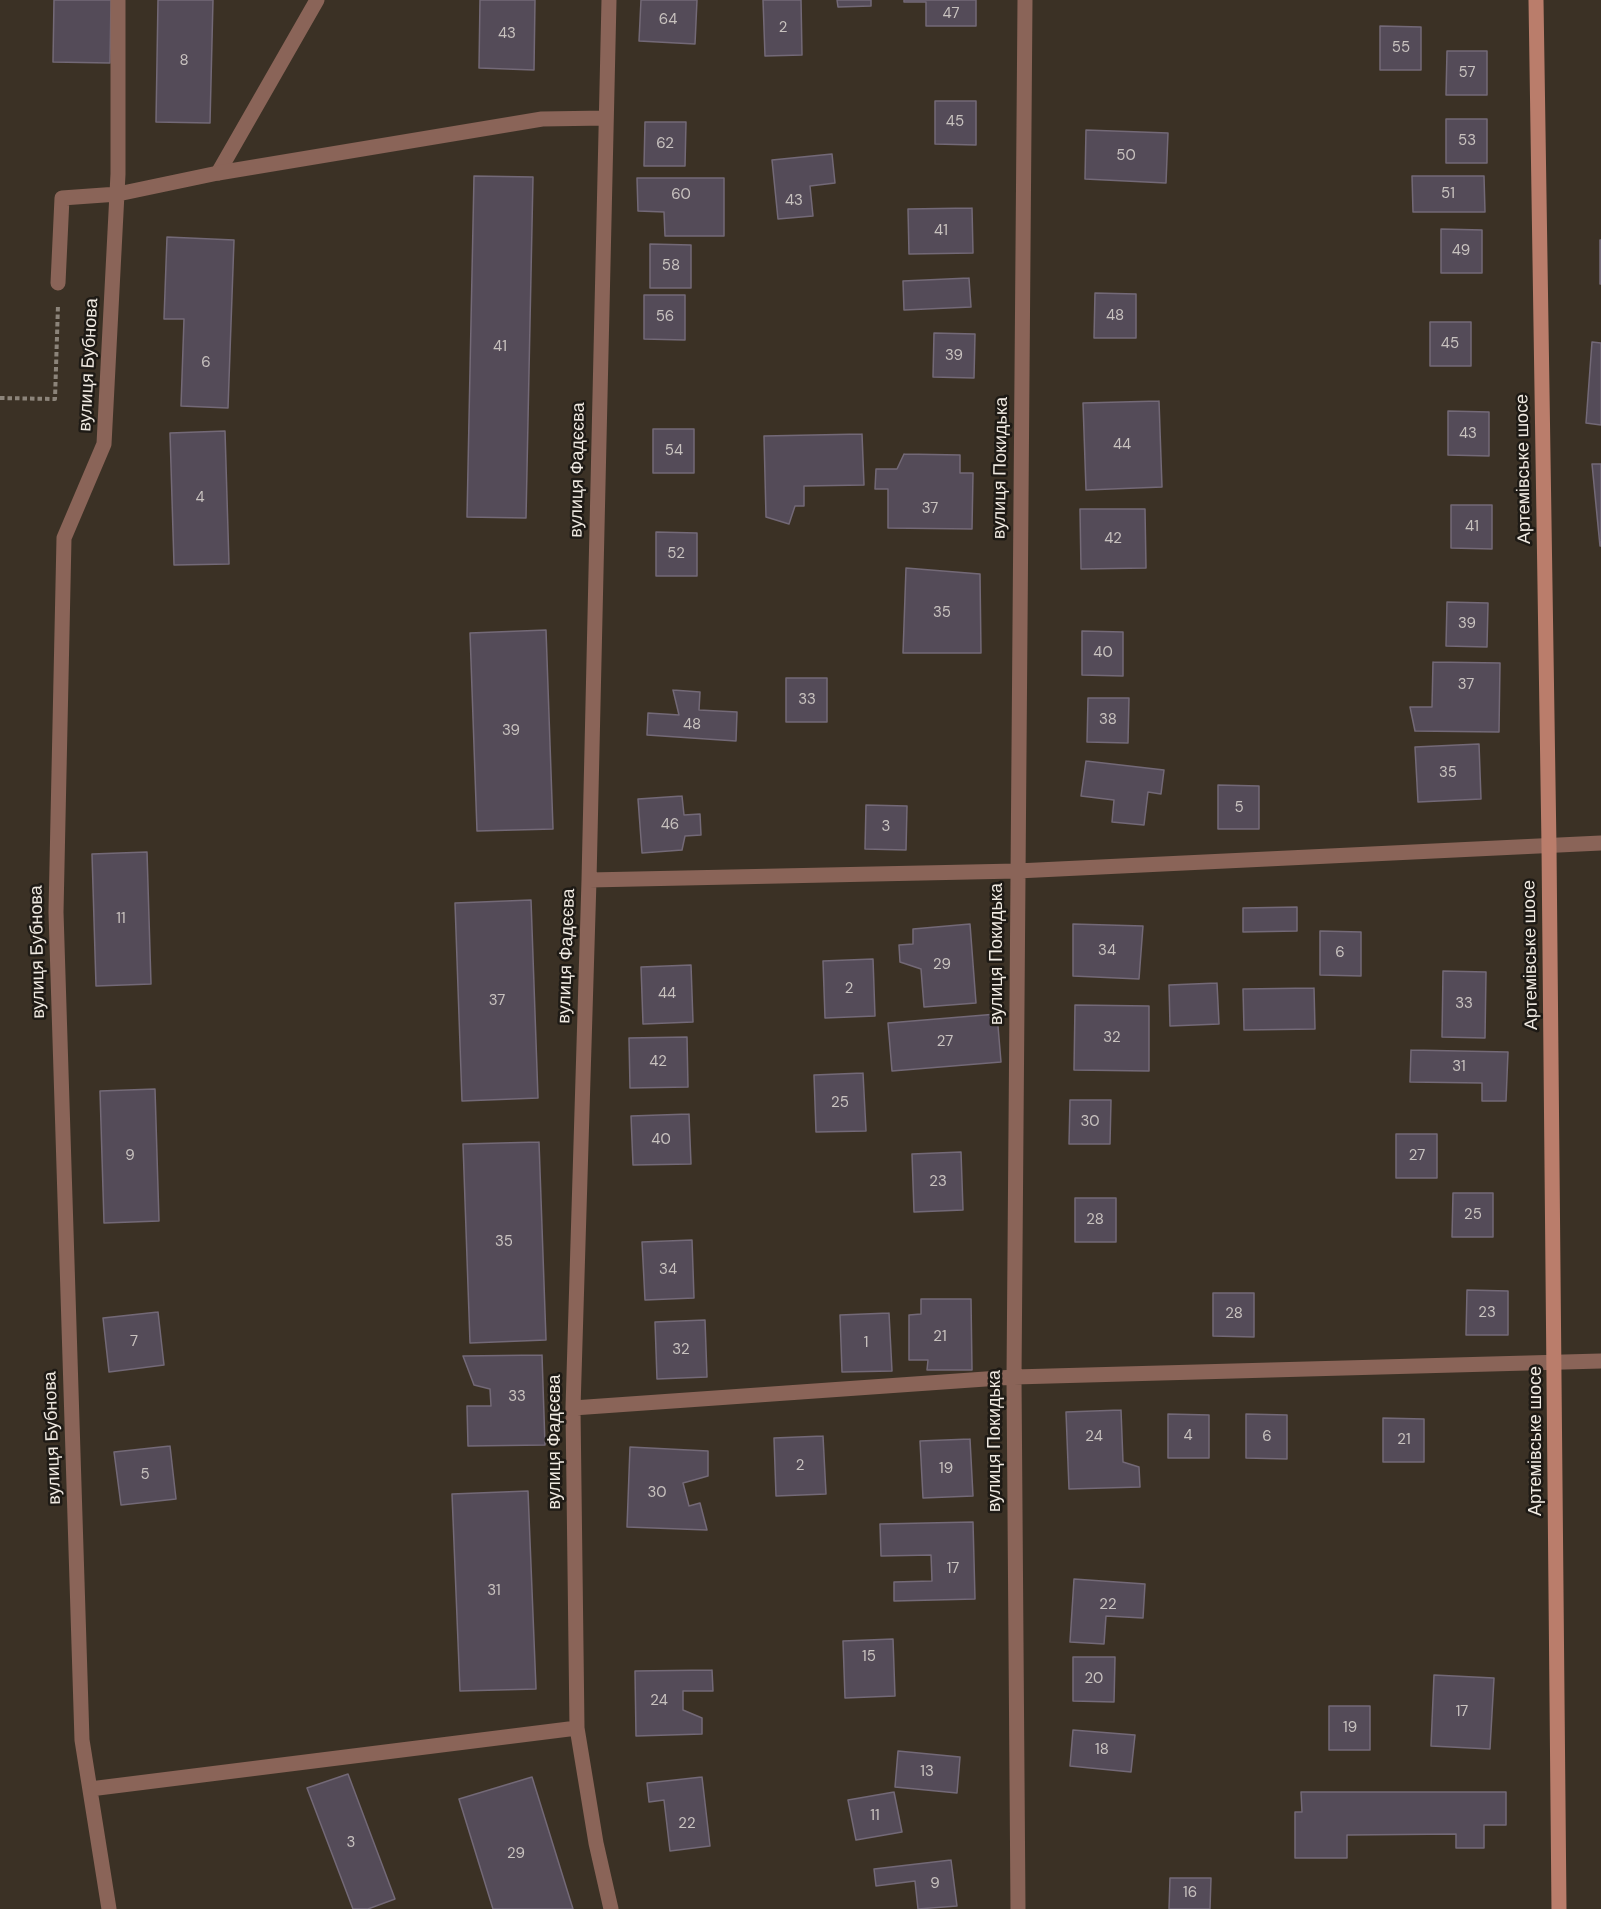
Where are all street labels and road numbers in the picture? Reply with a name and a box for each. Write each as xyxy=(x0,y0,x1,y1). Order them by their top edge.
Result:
street label: вулиця Бубнова xyxy=(75,298,103,432)
street label: Артемівське шосе xyxy=(1512,394,1536,544)
street label: вулиця Покидька xyxy=(989,397,1013,539)
street label: вулиця Фадєєва xyxy=(566,402,590,538)
street label: Артемівське шосе xyxy=(1519,880,1543,1030)
street label: вулиця Покидька xyxy=(986,883,1008,1025)
street label: вулиця Бубнова xyxy=(26,885,50,1019)
street label: вулиця Фадєєва xyxy=(554,888,580,1024)
street label: Артемівське шосе xyxy=(1525,1366,1547,1516)
street label: вулиця Покидька xyxy=(984,1370,1006,1512)
street label: вулиця Бубнова xyxy=(40,1371,66,1505)
street label: вулиця Фадєєва xyxy=(544,1374,566,1510)

